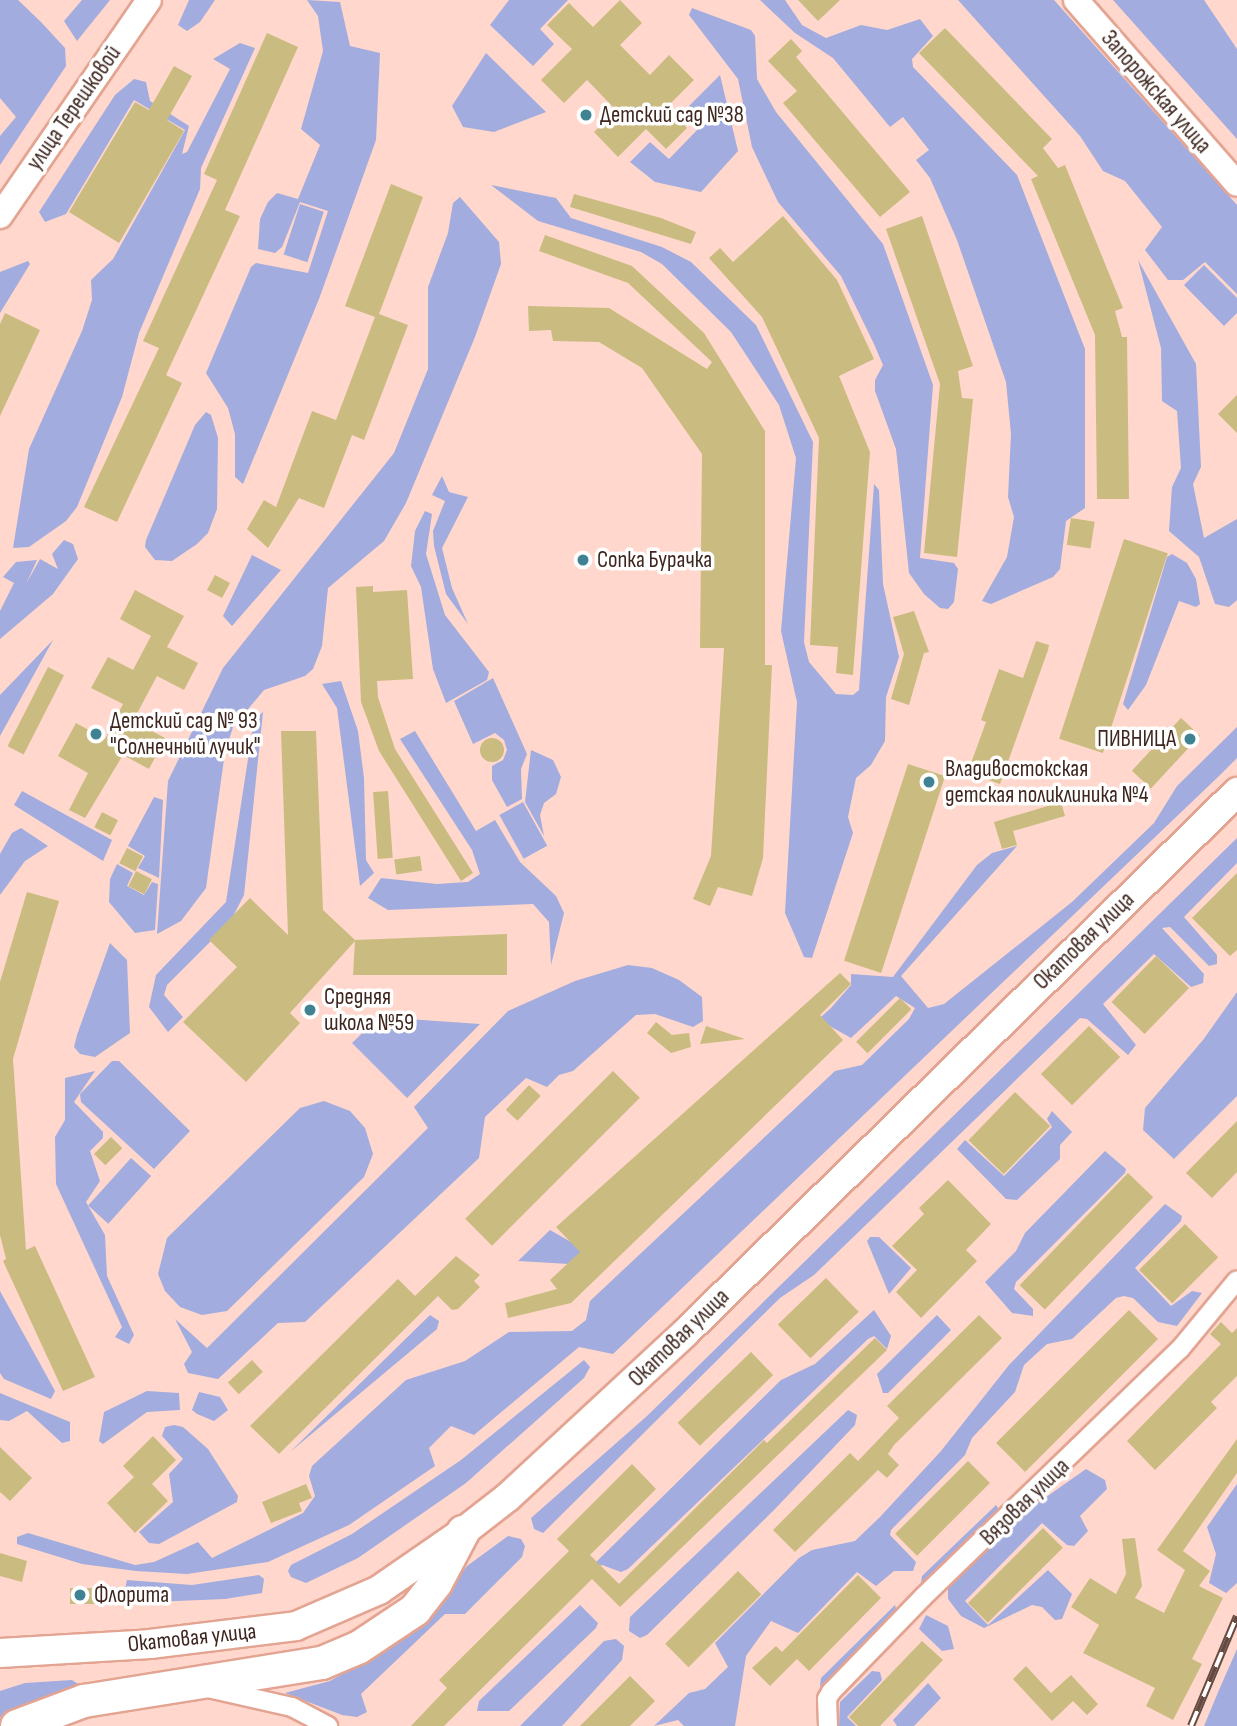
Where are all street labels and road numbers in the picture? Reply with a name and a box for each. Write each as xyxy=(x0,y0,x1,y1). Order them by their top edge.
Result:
street label: Запорожская улица xyxy=(1095,25,1217,159)
street label: улица Терешковой xyxy=(21,40,127,176)
street label: Окатовая улица xyxy=(1028,886,1140,996)
street label: Окатовая улица xyxy=(623,1283,735,1393)
street label: Вязовая улица xyxy=(975,1453,1075,1551)
street label: Окатовая улица xyxy=(126,1618,258,1658)

